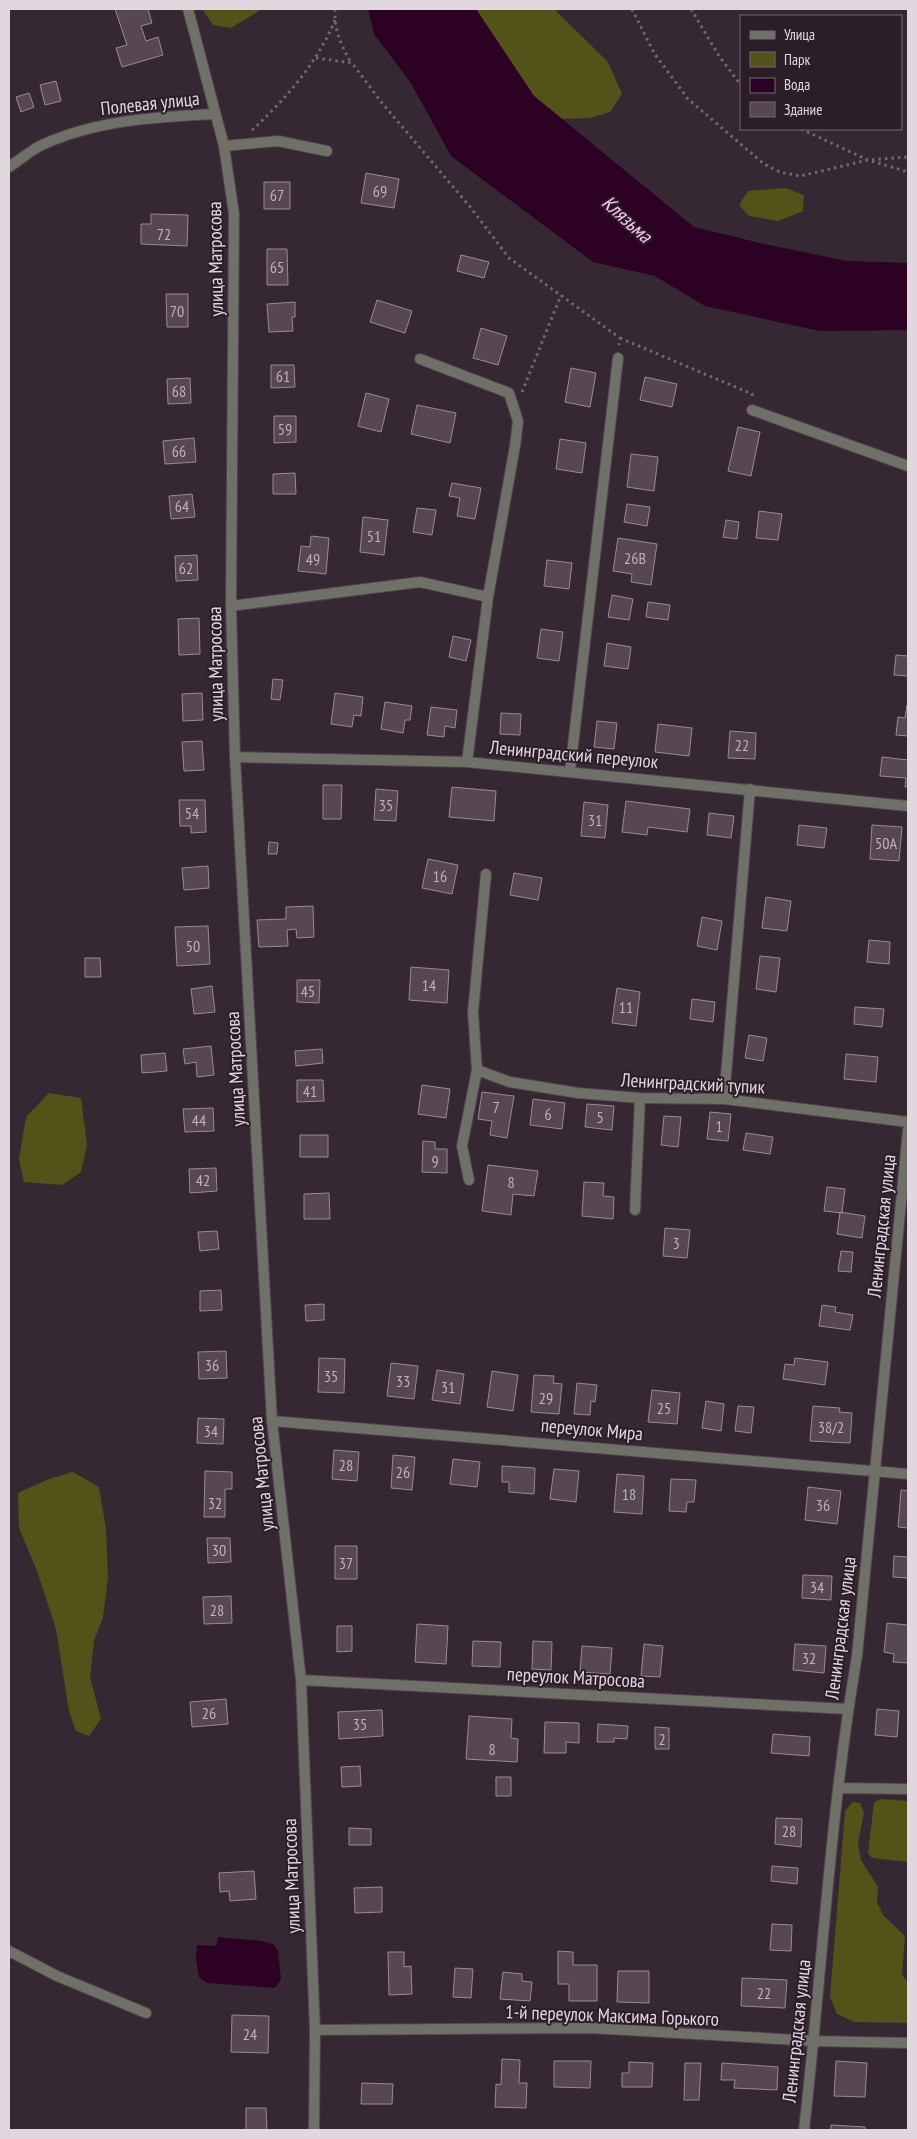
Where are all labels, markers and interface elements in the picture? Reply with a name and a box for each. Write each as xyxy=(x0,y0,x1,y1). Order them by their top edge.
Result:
legend xyxy=(740,15,902,130)
text: Улица xyxy=(784,25,815,44)
text: Парк xyxy=(784,50,810,69)
text: Вода xyxy=(784,75,810,94)
street label: Полевая улица xyxy=(99,86,201,120)
text: Здание xyxy=(784,100,822,119)
house number: 69 xyxy=(373,181,387,201)
house number: 67 xyxy=(270,185,284,205)
water label: Клязьма xyxy=(597,190,658,249)
street label: улица Матросова xyxy=(202,201,228,317)
house number: 72 xyxy=(157,224,171,244)
house number: 65 xyxy=(270,257,284,277)
house number: 70 xyxy=(170,301,184,321)
house number: 61 xyxy=(276,366,290,386)
house number: 68 xyxy=(172,381,186,401)
house number: 59 xyxy=(278,419,292,439)
house number: 66 xyxy=(172,441,186,461)
house number: 64 xyxy=(175,496,189,516)
house number: 51 xyxy=(367,526,381,546)
house number: 26В xyxy=(624,548,646,568)
house number: 49 xyxy=(306,549,320,569)
house number: 62 xyxy=(179,558,193,578)
street label: улица Матросова xyxy=(202,606,228,722)
street label: Ленинградский переулок xyxy=(488,735,660,773)
house number: 22 xyxy=(735,735,749,755)
house number: 35 xyxy=(379,795,393,815)
house number: 54 xyxy=(185,803,199,823)
house number: 31 xyxy=(588,810,602,830)
house number: 50А xyxy=(875,833,897,853)
house number: 16 xyxy=(433,866,447,886)
house number: 50 xyxy=(186,936,200,956)
house number: 14 xyxy=(422,975,436,995)
house number: 45 xyxy=(301,981,315,1001)
house number: 11 xyxy=(619,997,633,1017)
street label: улица Матросова xyxy=(220,1011,250,1127)
street label: Ленинградский тупик xyxy=(619,1067,766,1099)
house number: 41 xyxy=(303,1081,317,1101)
house number: 7 xyxy=(492,1097,500,1117)
house number: 6 xyxy=(544,1104,552,1124)
house number: 5 xyxy=(596,1107,604,1127)
house number: 44 xyxy=(192,1110,206,1130)
house number: 1 xyxy=(715,1116,723,1136)
house number: 9 xyxy=(431,1151,439,1171)
street label: Ленинградская улица xyxy=(861,1153,900,1300)
house number: 42 xyxy=(196,1170,210,1190)
house number: 8 xyxy=(507,1172,515,1192)
house number: 3 xyxy=(672,1233,680,1253)
house number: 36 xyxy=(205,1355,219,1375)
house number: 35 xyxy=(324,1366,338,1386)
house number: 33 xyxy=(396,1371,410,1391)
house number: 31 xyxy=(441,1377,455,1397)
house number: 29 xyxy=(539,1388,553,1408)
house number: 25 xyxy=(657,1398,671,1418)
street label: переулок Мира xyxy=(540,1413,644,1445)
street label: улица Матросова xyxy=(243,1415,279,1533)
house number: 38/2 xyxy=(818,1417,844,1437)
house number: 34 xyxy=(204,1421,218,1441)
house number: 28 xyxy=(339,1455,353,1475)
house number: 26 xyxy=(396,1462,410,1482)
house number: 18 xyxy=(622,1484,636,1504)
house number: 32 xyxy=(208,1493,222,1513)
house number: 36 xyxy=(816,1495,830,1515)
house number: 30 xyxy=(212,1540,226,1560)
house number: 37 xyxy=(339,1553,353,1573)
street label: Ленинградская улица xyxy=(819,1555,861,1702)
house number: 34 xyxy=(810,1577,824,1597)
house number: 28 xyxy=(210,1600,224,1620)
house number: 32 xyxy=(802,1648,816,1668)
street label: переулок Матросова xyxy=(506,1661,646,1693)
house number: 26 xyxy=(202,1703,216,1723)
house number: 35 xyxy=(353,1714,367,1734)
house number: 2 xyxy=(658,1729,666,1749)
house number: 8 xyxy=(488,1739,496,1759)
street label: улица Матросова xyxy=(277,1818,305,1934)
house number: 28 xyxy=(782,1821,796,1841)
street label: Ленинградская улица xyxy=(776,1958,815,2105)
house number: 22 xyxy=(757,1983,771,2003)
street label: 1-й переулок Максима Горького xyxy=(505,1999,719,2031)
house number: 24 xyxy=(243,2024,257,2044)

